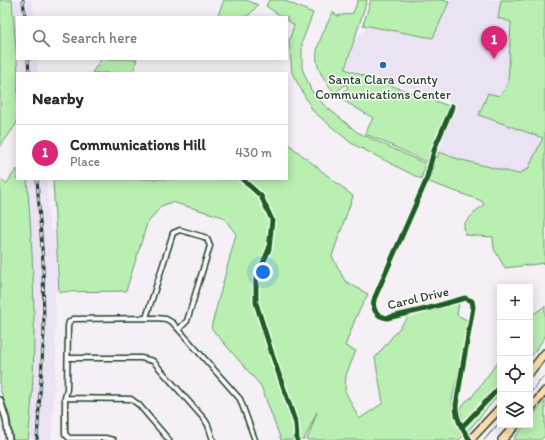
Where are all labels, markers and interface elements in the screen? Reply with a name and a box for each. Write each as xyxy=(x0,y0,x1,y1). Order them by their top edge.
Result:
search box xyxy=(16,16,288,60)
pin: 1 xyxy=(481,26,507,59)
icon: search xyxy=(30,27,52,49)
text: Search here xyxy=(62,29,137,47)
marker: Santa Clara County Communications Center xyxy=(378,60,388,70)
place label: Santa Clara County Communications Center xyxy=(315,72,452,102)
text: Nearby xyxy=(32,88,84,108)
text: Communications Hill xyxy=(70,136,206,154)
text: 1 xyxy=(42,145,48,160)
text: 430 m xyxy=(235,145,272,160)
text: Place xyxy=(70,154,100,169)
your location xyxy=(253,262,273,282)
street label: Carol Drive xyxy=(386,284,450,312)
map controls xyxy=(497,284,533,428)
button: + xyxy=(497,284,533,320)
button: − xyxy=(497,320,533,356)
button: locate xyxy=(497,356,533,392)
button: layers xyxy=(497,392,533,428)

